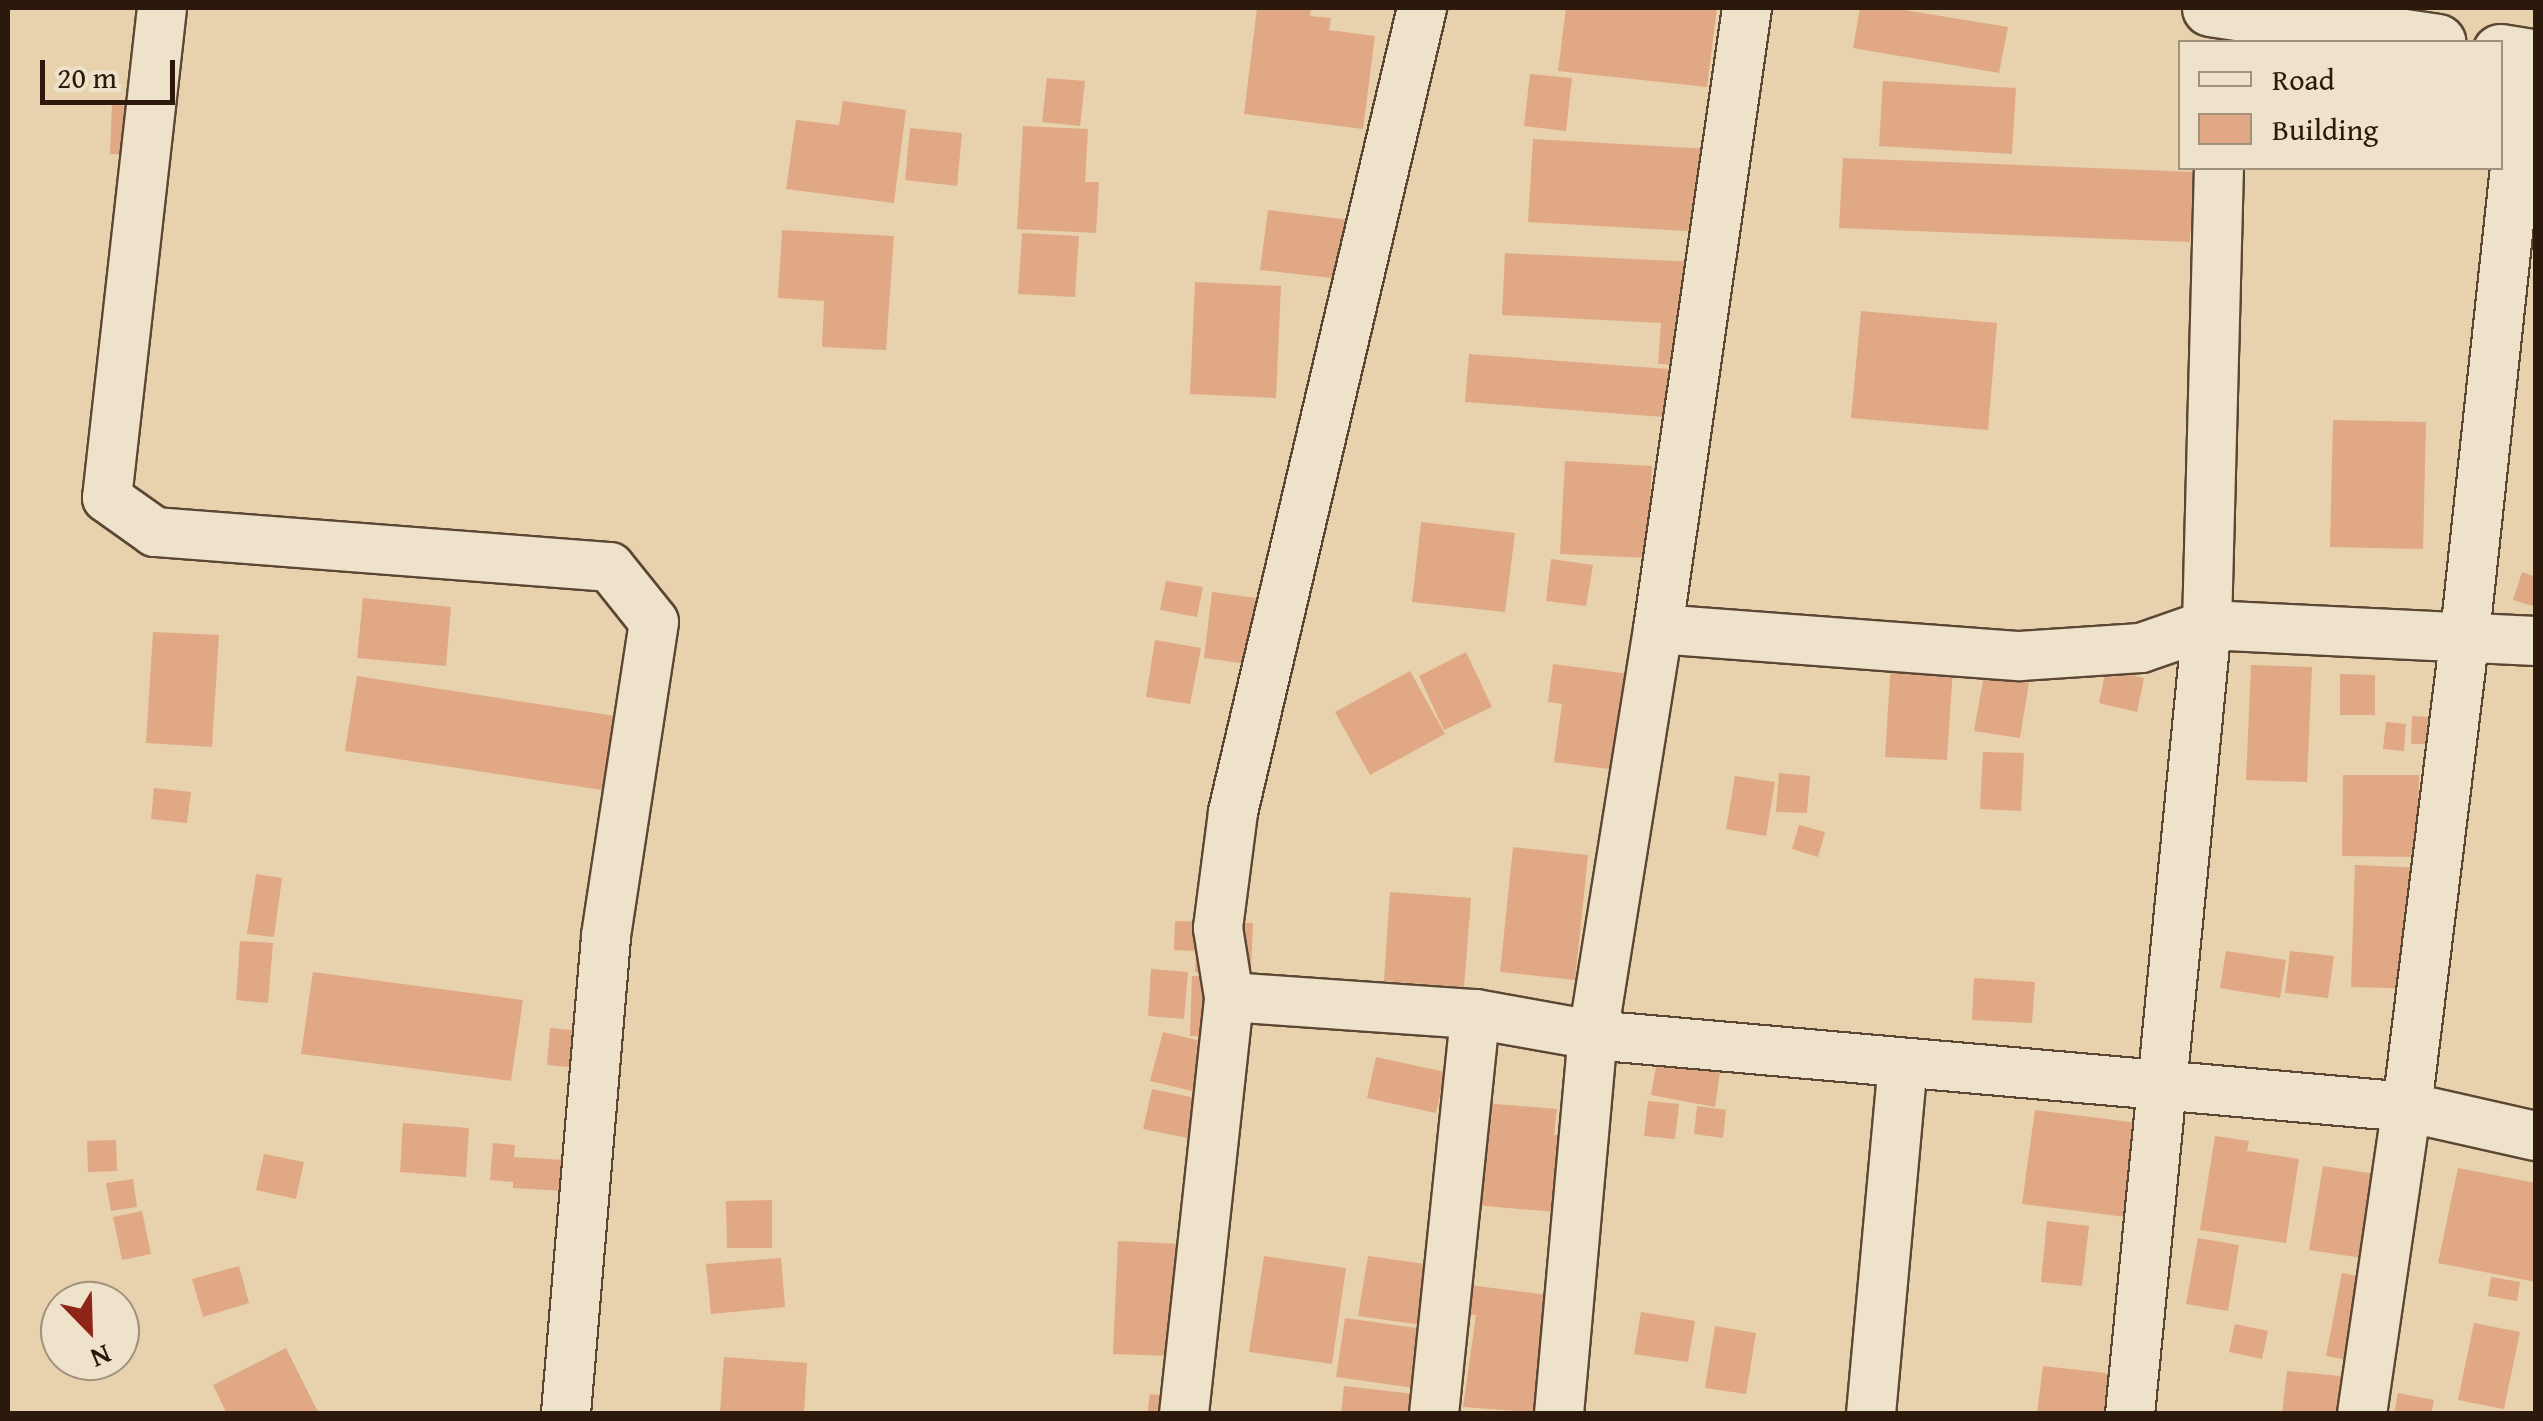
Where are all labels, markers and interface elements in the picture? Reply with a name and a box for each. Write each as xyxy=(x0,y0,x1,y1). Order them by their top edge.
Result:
scale bar xyxy=(45,40,180,102)
legend xyxy=(2178,40,2503,170)
text: 20 m xyxy=(57,55,117,99)
text: Road xyxy=(2272,57,2335,101)
text: Building xyxy=(2272,107,2378,151)
north arrow xyxy=(40,1281,140,1381)
text: N xyxy=(85,1335,118,1380)

